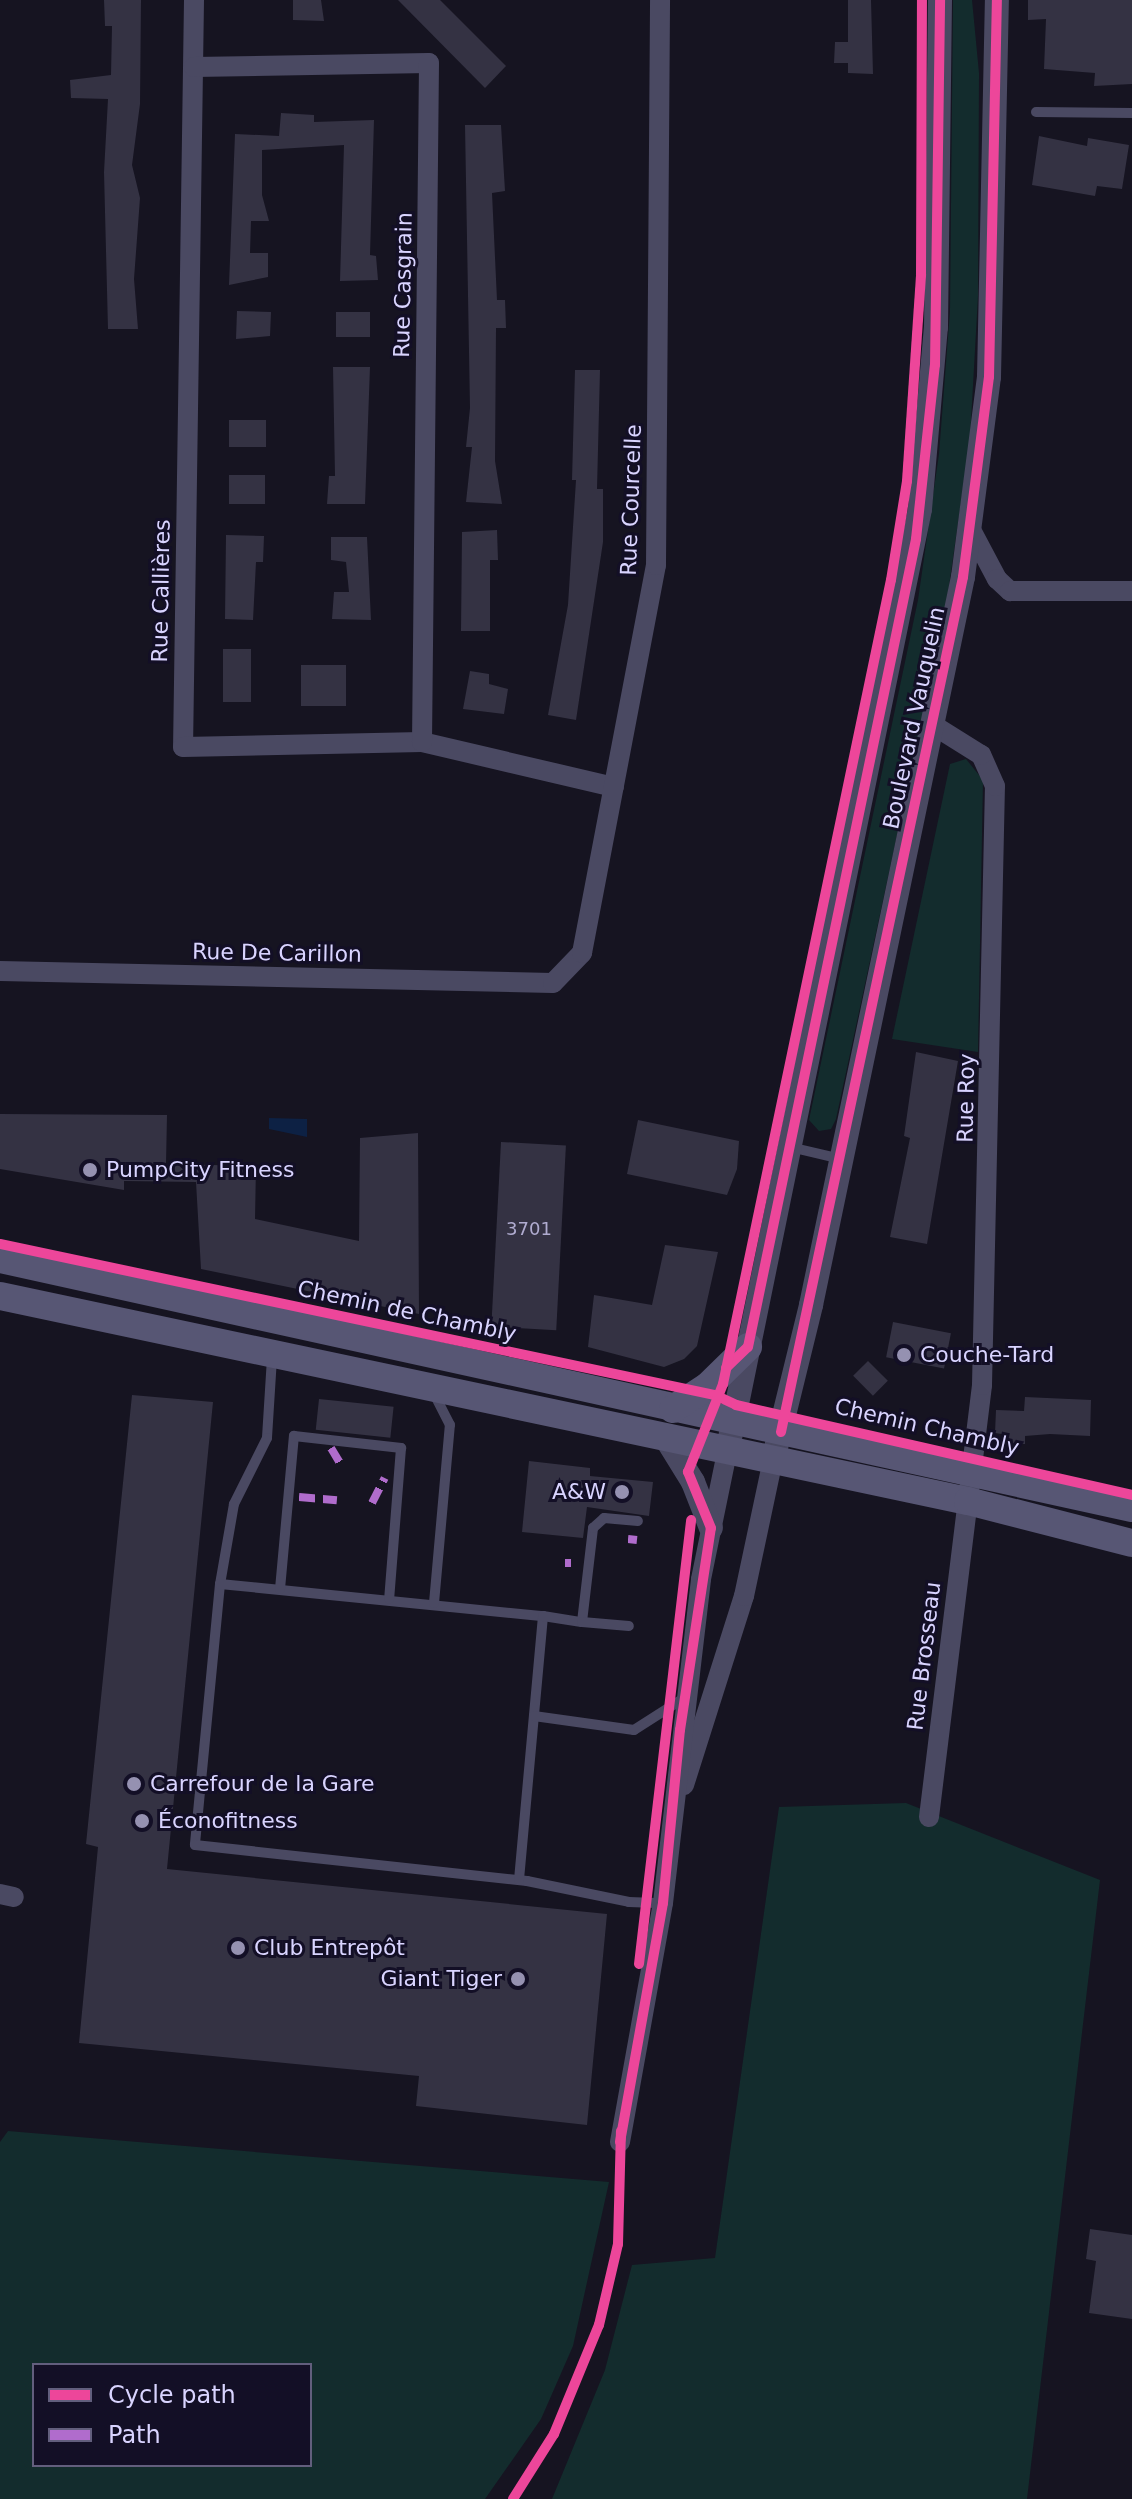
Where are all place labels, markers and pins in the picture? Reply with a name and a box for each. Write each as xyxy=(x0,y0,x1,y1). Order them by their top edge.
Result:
place label: PumpCity Fitness xyxy=(106,1157,295,1183)
marker: PumpCity Fitness xyxy=(81,1161,99,1179)
place label: Couche-Tard xyxy=(920,1342,1054,1368)
marker: Couche-Tard xyxy=(895,1346,913,1364)
place label: A&W xyxy=(552,1479,606,1505)
marker: A&W xyxy=(613,1483,631,1501)
place label: Carrefour de la Gare xyxy=(150,1771,374,1797)
marker: Carrefour de la Gare xyxy=(125,1775,143,1793)
place label: Éconofitness xyxy=(158,1808,298,1834)
marker: Éconofitness xyxy=(133,1812,151,1830)
place label: Club Entrepôt xyxy=(254,1935,405,1961)
marker: Club Entrepôt xyxy=(229,1939,247,1957)
place label: Giant Tiger xyxy=(380,1966,502,1992)
marker: Giant Tiger xyxy=(509,1970,527,1988)

